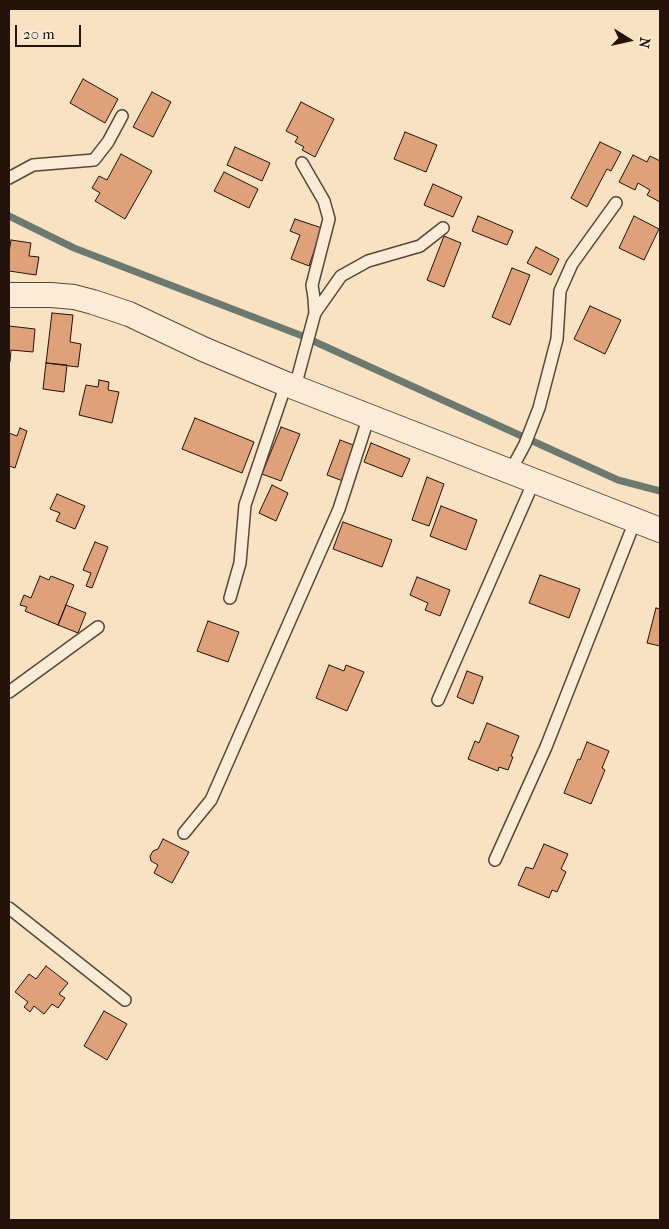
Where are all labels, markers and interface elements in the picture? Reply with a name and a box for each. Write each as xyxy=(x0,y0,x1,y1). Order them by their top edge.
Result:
scale bar xyxy=(18,15,84,47)
north arrow xyxy=(604,15,654,65)
text: 20 m xyxy=(23,25,55,43)
text: N xyxy=(635,36,654,49)

